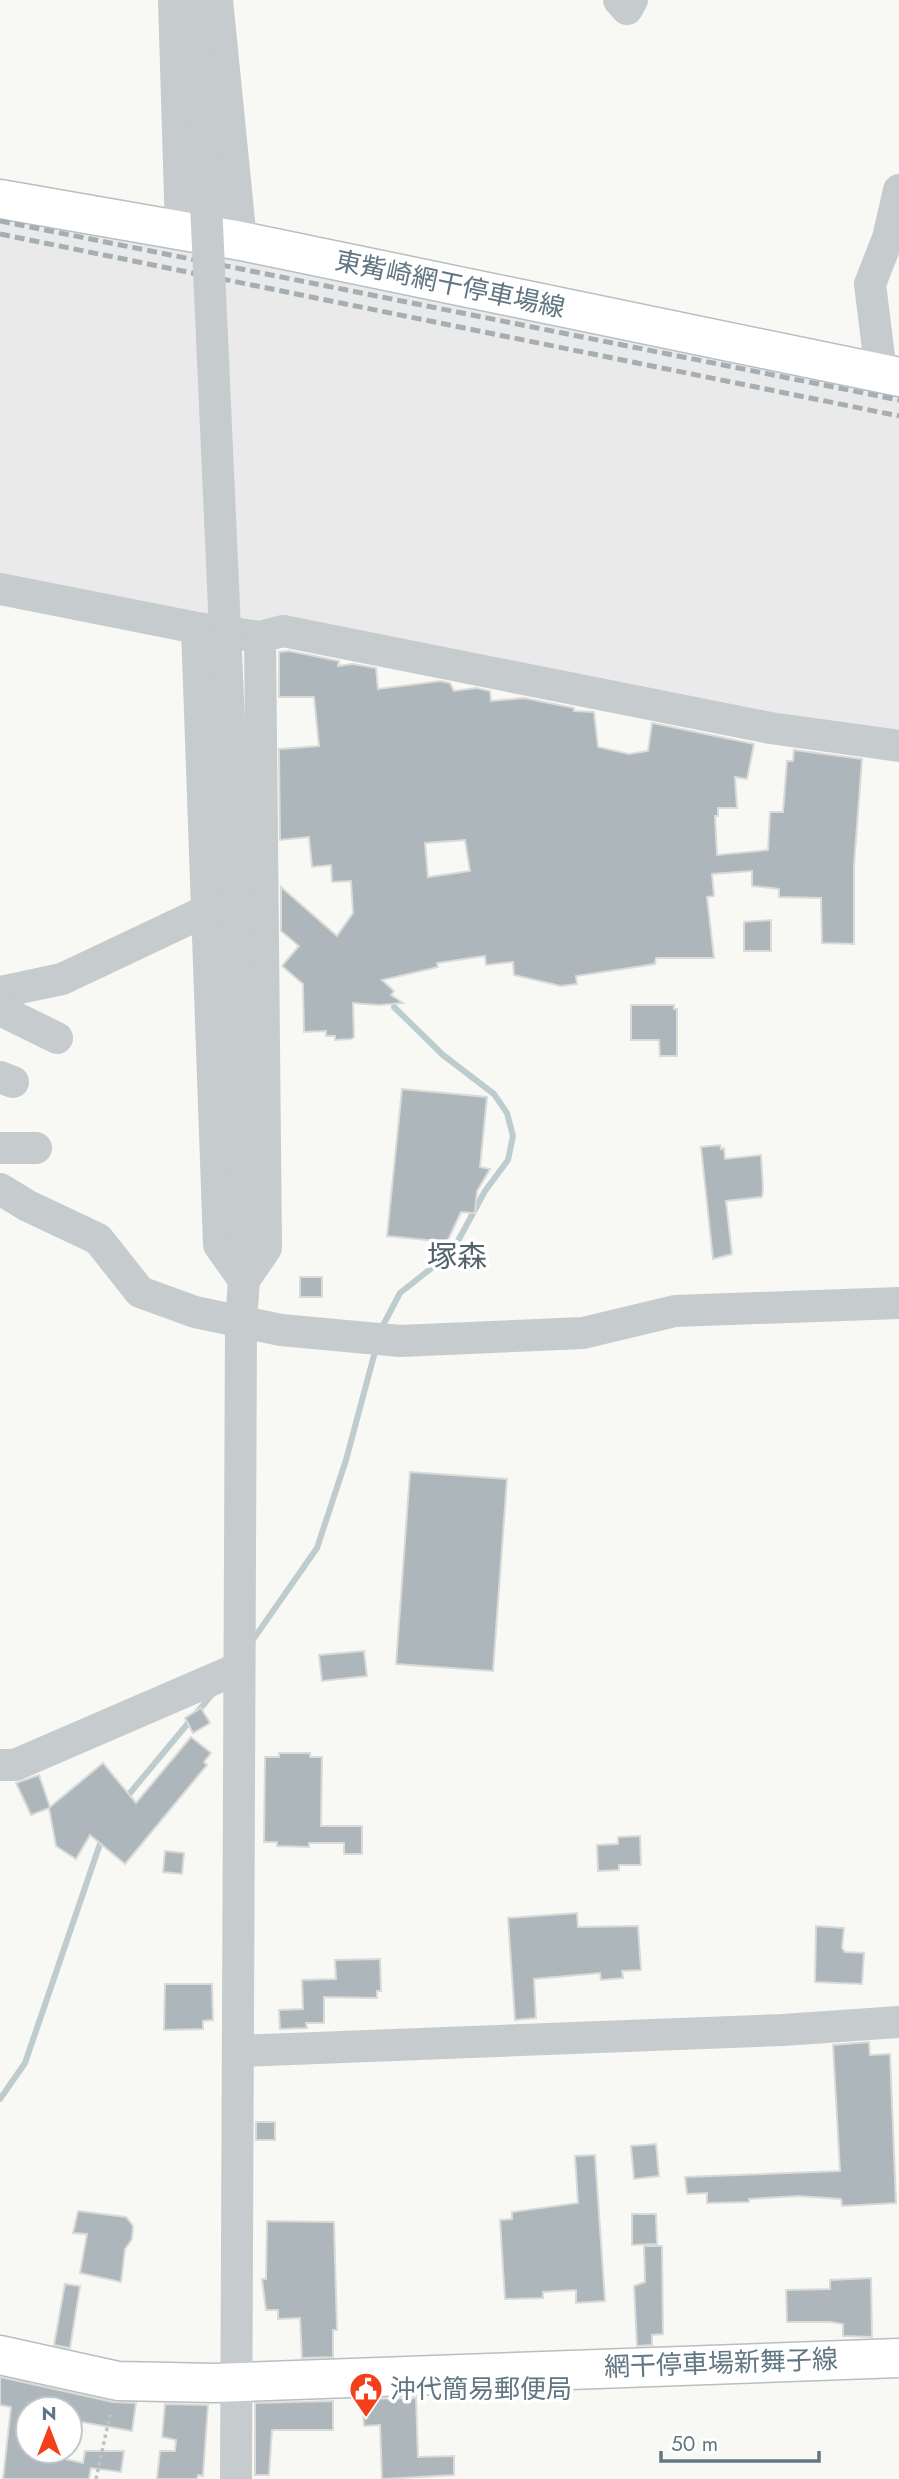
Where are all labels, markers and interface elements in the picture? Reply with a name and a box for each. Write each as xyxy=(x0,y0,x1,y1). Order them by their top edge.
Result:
street label: 東觜崎網干停車場線 xyxy=(332,241,568,327)
district label: 塚森 xyxy=(427,1235,487,1278)
street label: 網干停車場新舞子線 xyxy=(603,2340,839,2386)
public building icon: 沖代簡易郵便局 xyxy=(347,2370,385,2419)
place label: 沖代簡易郵便局 xyxy=(390,2370,572,2408)
north arrow xyxy=(14,2395,84,2465)
text: N xyxy=(41,2400,57,2427)
scale bar xyxy=(661,2420,818,2464)
text: 50 m xyxy=(671,2429,718,2459)

